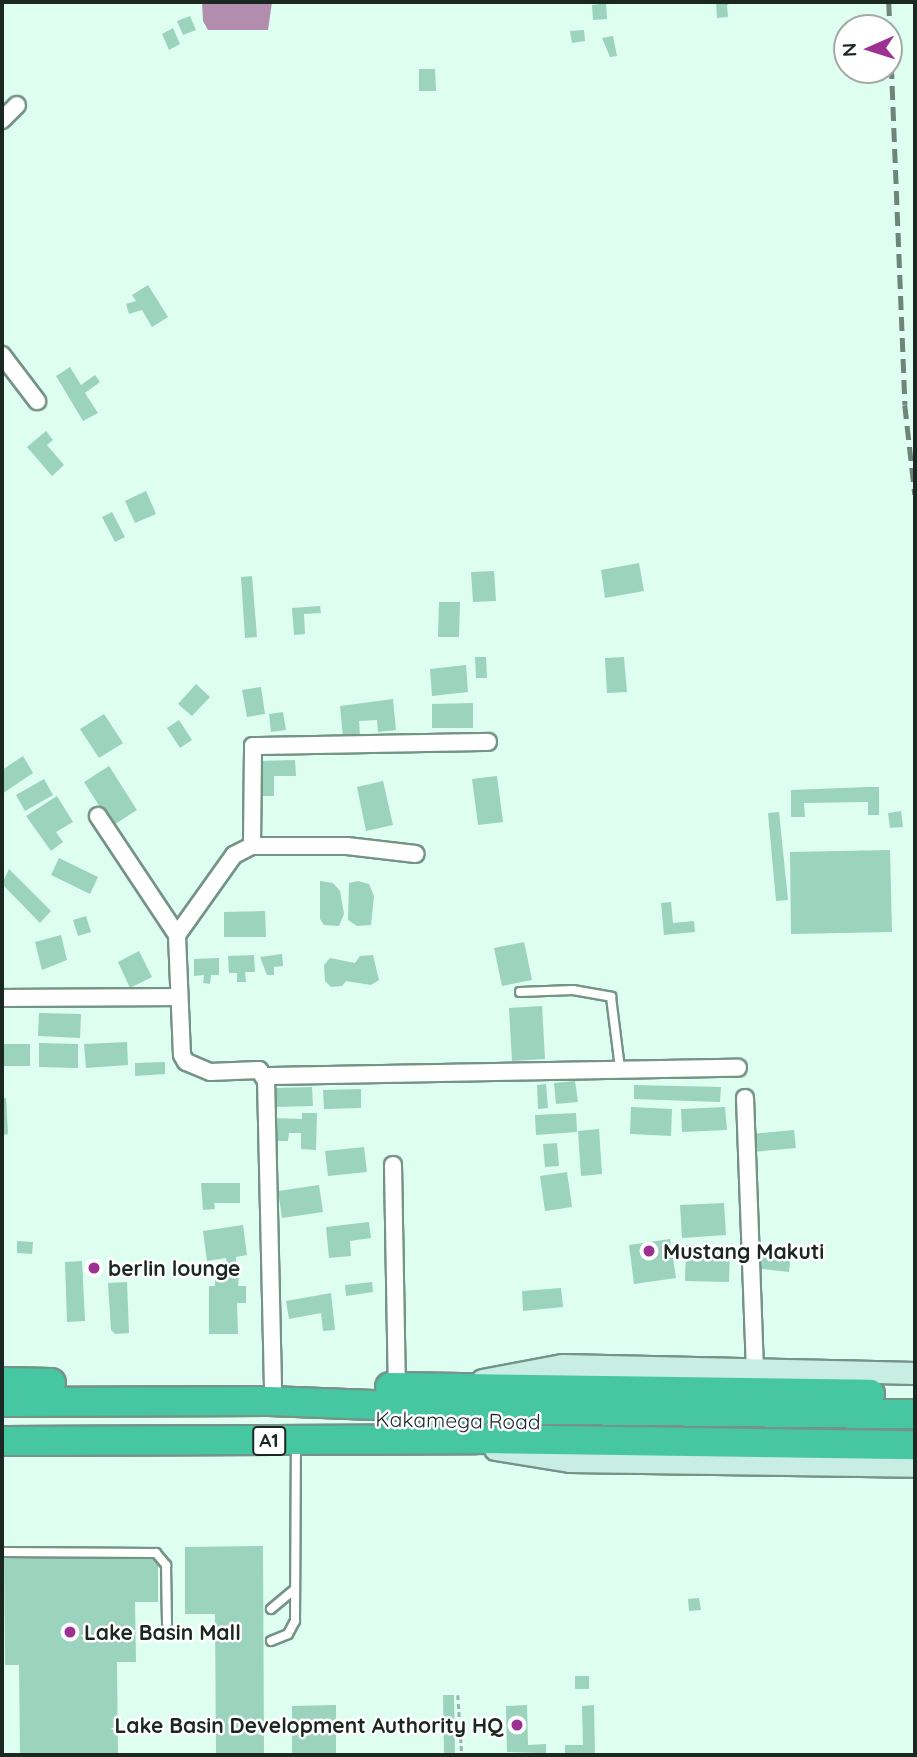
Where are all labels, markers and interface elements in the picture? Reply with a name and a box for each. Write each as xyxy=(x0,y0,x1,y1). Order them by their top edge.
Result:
north arrow xyxy=(833,14,903,84)
text: N xyxy=(837,42,861,58)
place label: Mustang Makuti xyxy=(663,1238,824,1264)
marker: Mustang Makuti xyxy=(641,1243,657,1259)
place label: berlin lounge xyxy=(108,1255,240,1281)
marker: berlin lounge xyxy=(86,1260,102,1276)
street label: Kakamega Road xyxy=(375,1406,541,1434)
road number: A1 xyxy=(252,1426,286,1456)
place label: Lake Basin Mall xyxy=(84,1619,241,1645)
marker: Lake Basin Mall xyxy=(62,1624,78,1640)
place label: Lake Basin Development Authority HQ xyxy=(114,1712,503,1738)
marker: Lake Basin Development Authority HQ xyxy=(509,1717,525,1733)

